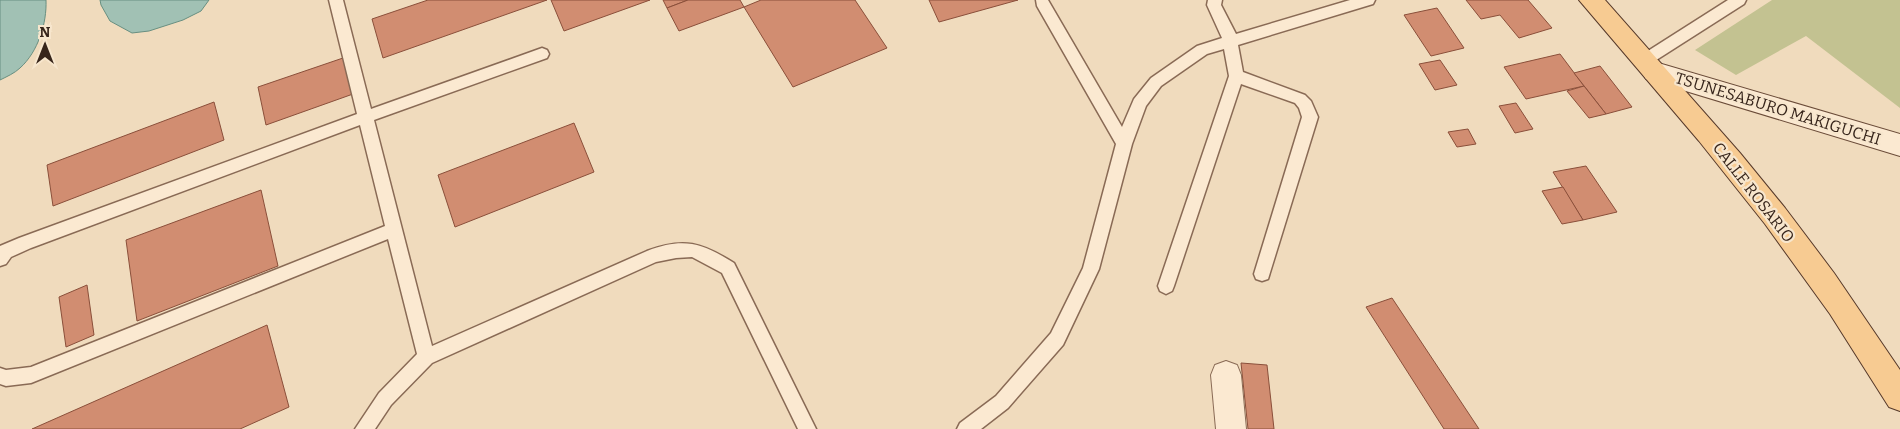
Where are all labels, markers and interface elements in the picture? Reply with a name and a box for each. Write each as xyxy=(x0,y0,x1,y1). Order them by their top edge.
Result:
north arrow xyxy=(20,20,70,70)
text: N xyxy=(40,24,51,41)
street label: TSUNESABURO MAKIGUCHI xyxy=(1673,68,1883,149)
street label: CALLE ROSARIO xyxy=(1709,139,1798,246)

